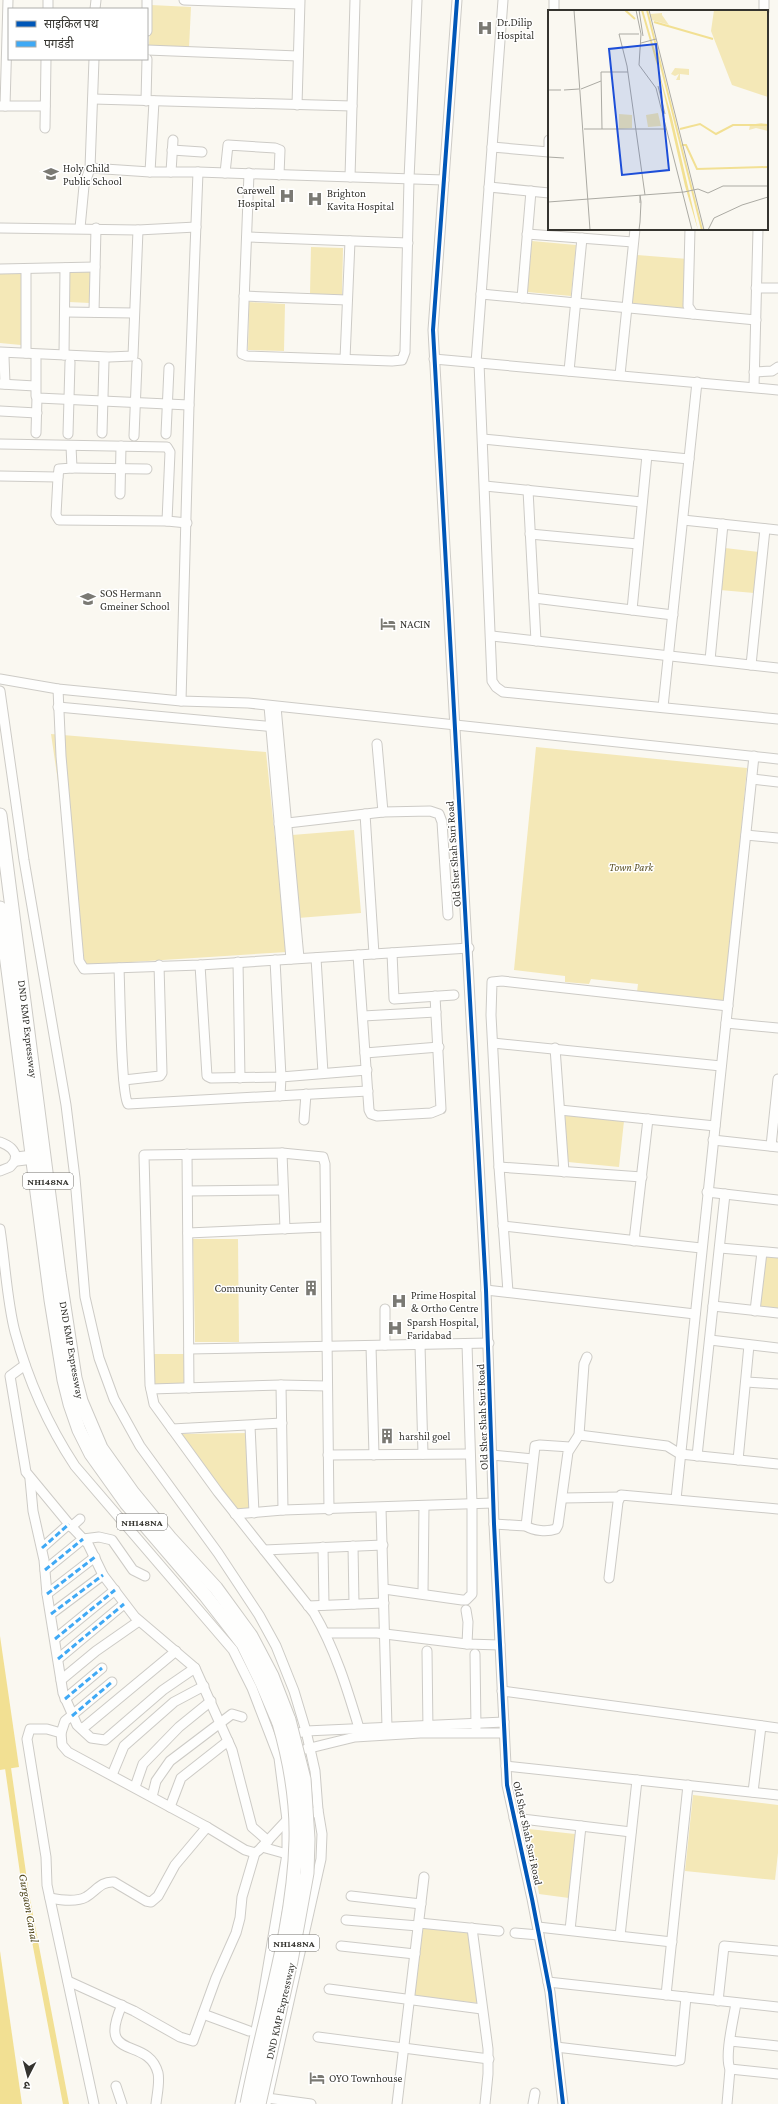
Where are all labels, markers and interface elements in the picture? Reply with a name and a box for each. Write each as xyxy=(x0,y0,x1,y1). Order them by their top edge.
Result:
legend xyxy=(8,8,148,60)
inset map xyxy=(548,10,768,230)
text: साइकिल पथ xyxy=(44,16,99,31)
place label: Dr.Dilip Hospital xyxy=(497,16,534,42)
hospital icon: Dr.Dilip Hospital xyxy=(476,19,494,37)
text: पगडंडी xyxy=(44,36,74,51)
place label: Holy Child Public School xyxy=(63,162,122,187)
school or university icon: Holy Child Public School xyxy=(42,165,60,183)
place label: Carewell Hospital xyxy=(236,184,275,210)
hospital icon: Carewell Hospital xyxy=(278,187,296,205)
place label: Brighton Kavita Hospital xyxy=(327,187,394,213)
hospital icon: Brighton Kavita Hospital xyxy=(306,190,324,208)
place label: SOS Hermann Gmeiner School xyxy=(100,587,170,612)
school or university icon: SOS Hermann Gmeiner School xyxy=(79,590,97,608)
hotel icon: NACIN xyxy=(379,615,397,633)
place label: NACIN xyxy=(400,618,430,630)
street label: Old Sher Shah Suri Road xyxy=(443,800,463,907)
park label: Town Park xyxy=(609,861,654,873)
street label: DND KMP Expressway xyxy=(15,979,40,1080)
road number: NH148NA xyxy=(23,1173,73,1189)
building icon: Community Center xyxy=(302,1279,320,1297)
place label: Community Center xyxy=(215,1282,299,1295)
place label: Prime Hospital & Ortho Centre xyxy=(411,1289,479,1314)
hospital icon: Prime Hospital & Ortho Centre xyxy=(390,1292,408,1310)
street label: DND KMP Expressway xyxy=(57,1300,87,1401)
place label: Sparsh Hospital, Faridabad xyxy=(407,1316,479,1341)
hospital icon: Sparsh Hospital, Faridabad xyxy=(386,1319,404,1337)
street label: Old Sher Shah Suri Road xyxy=(474,1364,490,1470)
building icon: harshil goel xyxy=(378,1427,396,1445)
place label: harshil goel xyxy=(399,1430,450,1443)
road number: NH148NA xyxy=(117,1514,167,1530)
street label: Old Sher Shah Suri Road xyxy=(511,1780,545,1886)
water label: Gurgaon Canal xyxy=(16,1873,42,1944)
road number: NH148NA xyxy=(269,1935,319,1951)
street label: DND KMP Expressway xyxy=(263,1961,298,2061)
north arrow xyxy=(8,2056,48,2096)
hotel icon: OYO Townhouse xyxy=(308,2069,326,2087)
place label: OYO Townhouse xyxy=(329,2072,402,2084)
text: उ xyxy=(23,2080,31,2092)

